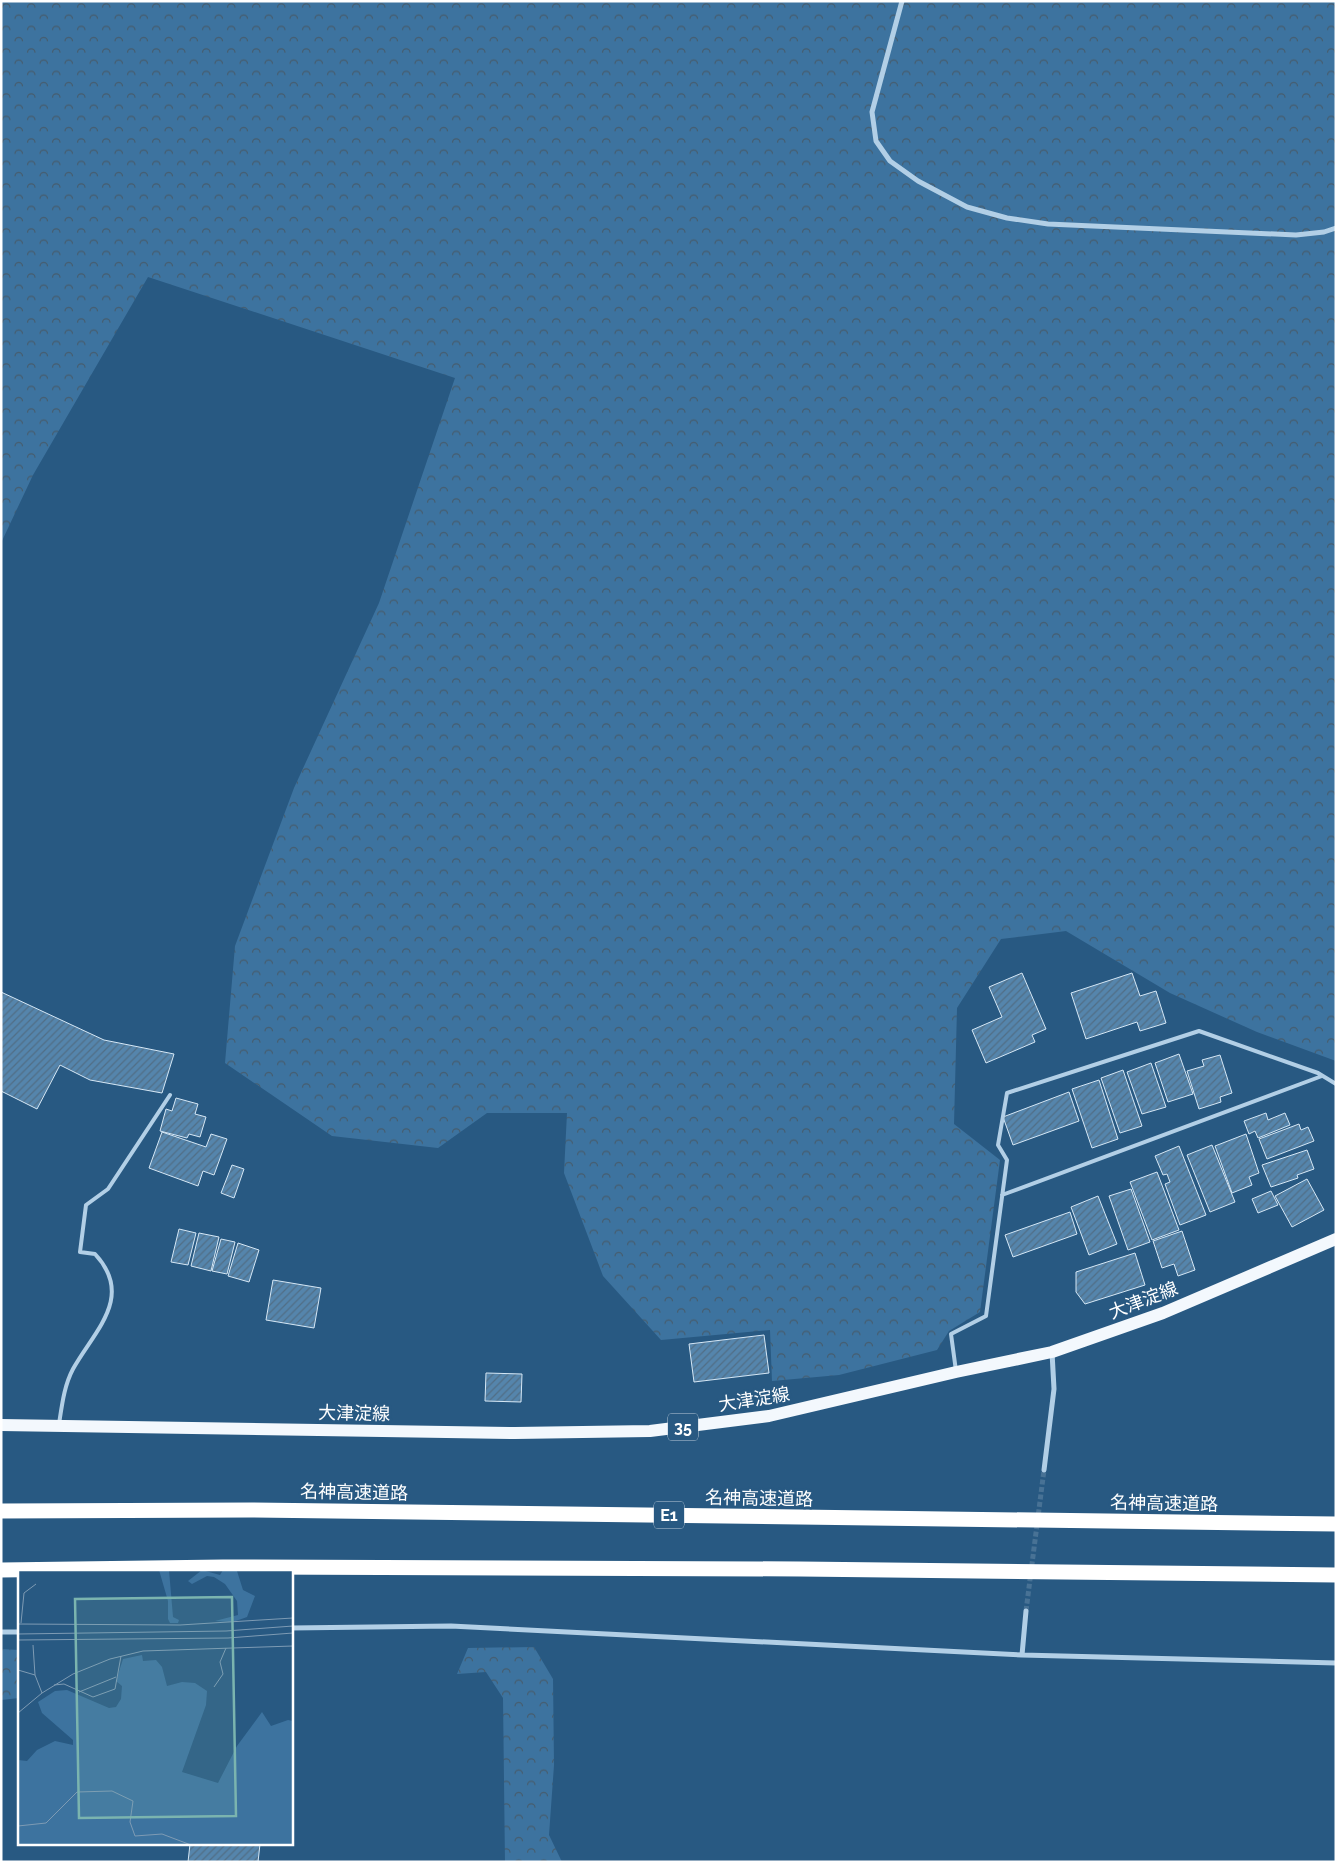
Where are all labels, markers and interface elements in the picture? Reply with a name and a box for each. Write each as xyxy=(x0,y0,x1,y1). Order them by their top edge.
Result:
street label: 大津淀線 xyxy=(1106,1277,1180,1323)
street label: 大津淀線 xyxy=(717,1383,791,1415)
street label: 大津淀線 xyxy=(318,1402,390,1424)
road number: 35 xyxy=(668,1414,698,1440)
street label: 名神高速道路 xyxy=(300,1481,408,1503)
street label: 名神高速道路 xyxy=(705,1487,813,1509)
street label: 名神高速道路 xyxy=(1110,1492,1218,1514)
road number: E1 xyxy=(654,1502,684,1528)
inset map xyxy=(18,1570,292,1846)

